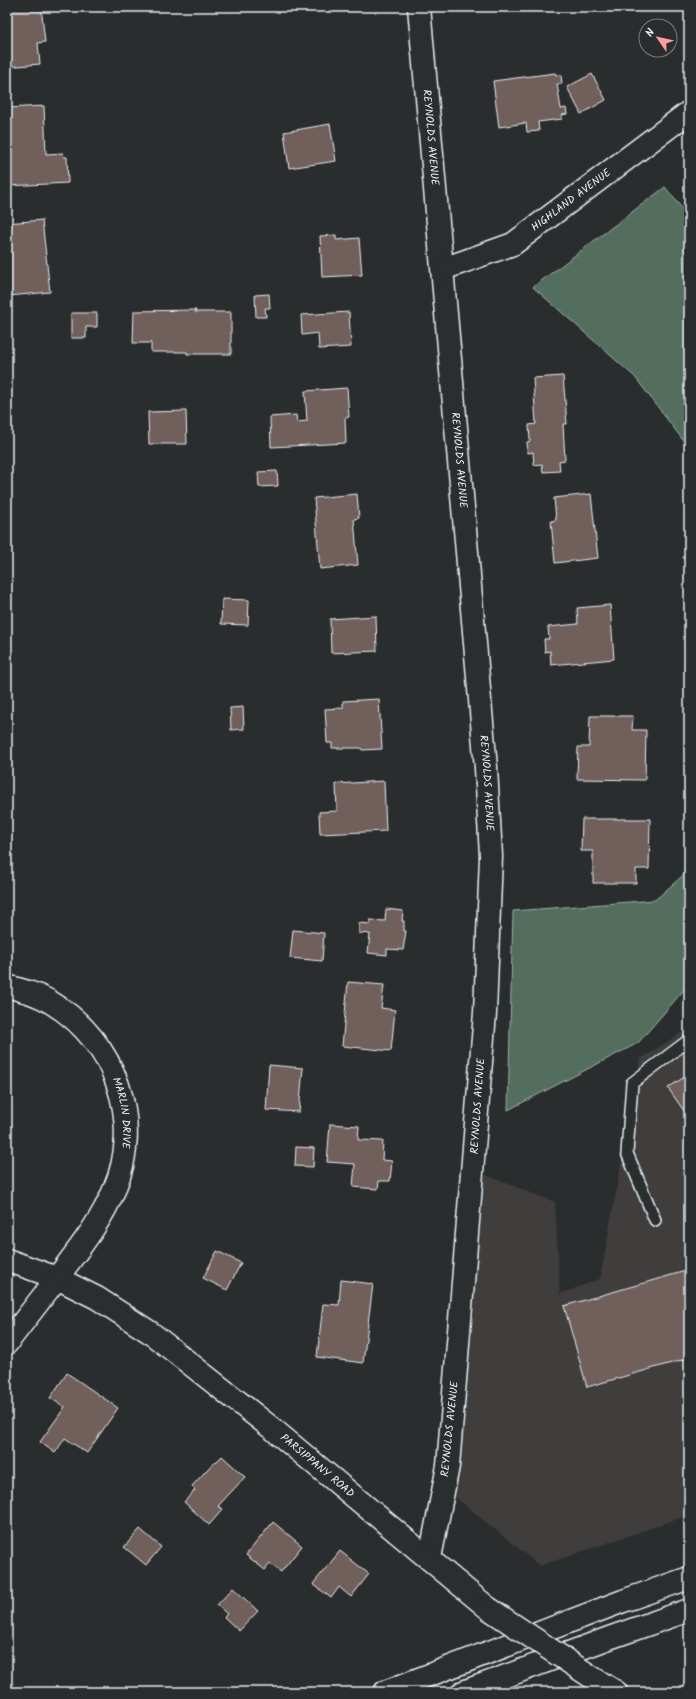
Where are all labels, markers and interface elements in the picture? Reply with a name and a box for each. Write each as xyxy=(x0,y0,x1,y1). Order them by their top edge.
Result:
north arrow xyxy=(638,18,678,58)
text: N xyxy=(641,25,660,41)
street label: REYNOLDS AVENUE xyxy=(417,89,444,187)
street label: HIGHLAND AVENUE xyxy=(527,164,615,236)
street label: REYNOLDS AVENUE xyxy=(446,412,472,510)
street label: REYNOLDS AVENUE xyxy=(474,734,499,832)
street label: REYNOLDS AVENUE xyxy=(466,1057,490,1155)
street label: MARLIN DRIVE xyxy=(107,1075,135,1150)
street label: REYNOLDS AVENUE xyxy=(436,1380,464,1478)
street label: PARSIPPANY ROAD xyxy=(276,1429,358,1502)

